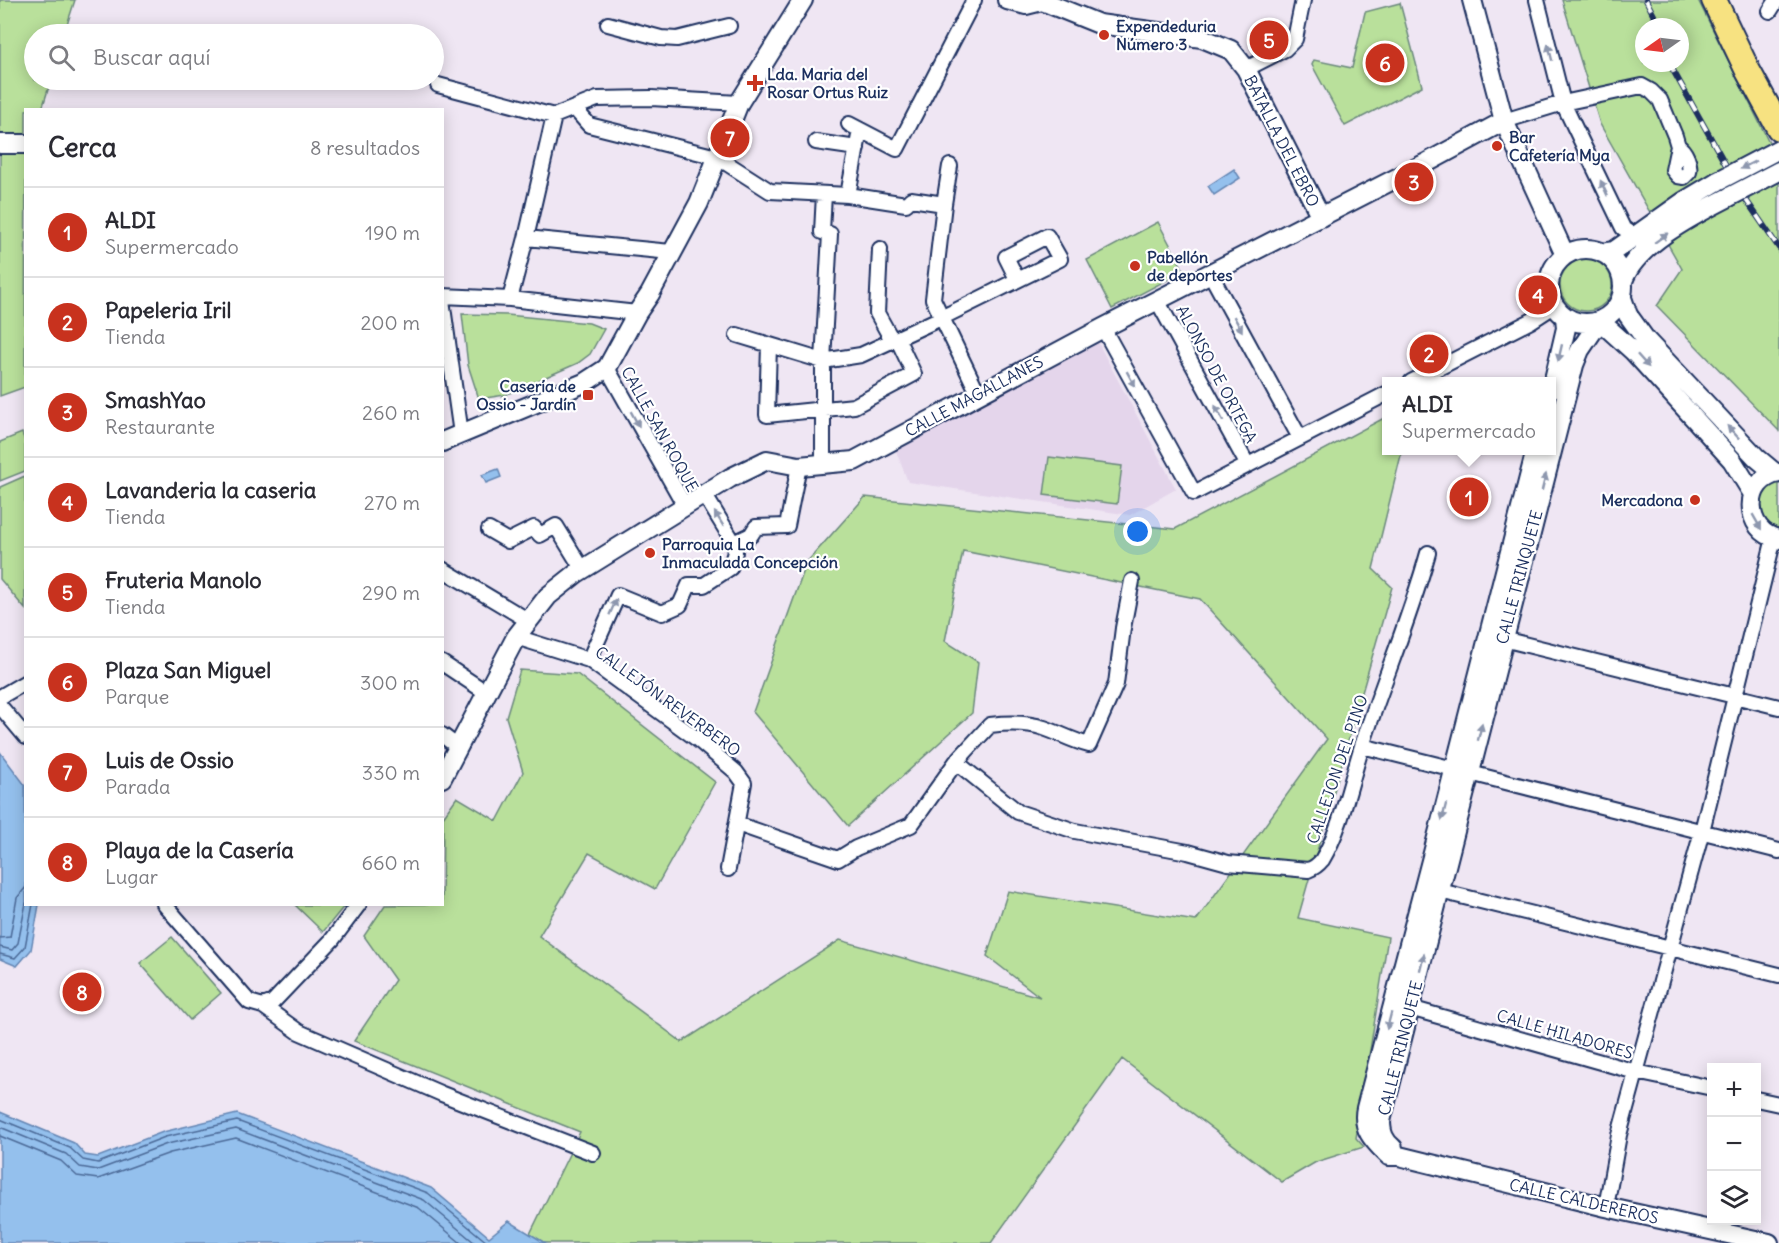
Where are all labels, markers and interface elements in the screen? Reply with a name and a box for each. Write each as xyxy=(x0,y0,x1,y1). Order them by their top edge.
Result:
place label: Expendeduria Número 3 xyxy=(1116,16,1216,54)
pin: 5 xyxy=(1250,18,1288,63)
north arrow xyxy=(1635,18,1689,72)
search box xyxy=(24,24,444,90)
marker: Expendeduria Número 3 xyxy=(1097,28,1111,42)
pin: 6 xyxy=(1366,40,1404,86)
icon: search xyxy=(45,41,78,74)
one-way arrow xyxy=(1545,42,1554,60)
text: Buscar aquí xyxy=(93,43,210,71)
place label: Lda. Maria del Rosar Ortus Ruiz xyxy=(767,64,889,102)
street label: BATALLA DEL EBRO xyxy=(1240,72,1324,210)
marker: Lda. Maria del Rosar Ortus Ruiz xyxy=(748,76,762,90)
pin: 7 xyxy=(710,116,750,160)
place label: Bar Cafetería Mya xyxy=(1509,127,1610,166)
text: Cerca xyxy=(48,131,117,164)
text: 8 resultados xyxy=(310,135,420,160)
marker: Bar Cafetería Mya xyxy=(1490,139,1504,153)
pin: 3 xyxy=(1394,160,1434,204)
one-way arrow xyxy=(1740,160,1757,170)
one-way arrow xyxy=(1599,180,1608,197)
text: ALDI xyxy=(105,206,156,234)
text: 1 xyxy=(64,220,71,245)
text: 190 m xyxy=(365,220,420,245)
one-way arrow xyxy=(1654,233,1669,245)
text: Supermercado xyxy=(105,234,239,259)
place label: Pabellón de deportes xyxy=(1147,247,1232,286)
marker: Pabellón de deportes xyxy=(1128,259,1142,273)
pin: 4 xyxy=(1518,272,1558,318)
text: Papeleria Iril xyxy=(105,296,231,324)
street label: ALONSO DE ORTEGA xyxy=(1172,302,1262,446)
text: 2 xyxy=(62,310,73,335)
text: 200 m xyxy=(360,310,420,335)
one-way arrow xyxy=(1233,316,1243,333)
text: Tienda xyxy=(105,324,165,349)
pin: 2 xyxy=(1410,332,1448,376)
one-way arrow xyxy=(1555,343,1565,362)
street label: CALLE MAGALLANES xyxy=(902,351,1047,441)
one-way arrow xyxy=(1636,354,1650,369)
street label: CALLE SAN ROQUE xyxy=(617,363,703,495)
one-way arrow xyxy=(1126,371,1137,387)
place label: Casería de Ossio - Jardín xyxy=(476,376,576,414)
popup xyxy=(1382,377,1556,455)
text: SmashYao xyxy=(105,386,206,414)
marker: Casería de Ossio - Jardín xyxy=(581,388,595,402)
text: ALDI xyxy=(1402,390,1453,418)
text: 3 xyxy=(62,400,73,425)
text: 260 m xyxy=(362,400,420,425)
one-way arrow xyxy=(1214,404,1224,421)
one-way arrow xyxy=(630,410,640,427)
text: Restaurante xyxy=(105,414,215,439)
text: Supermercado xyxy=(1402,418,1536,443)
one-way arrow xyxy=(1726,425,1740,440)
one-way arrow xyxy=(1539,473,1549,492)
pin: 1 xyxy=(1450,474,1488,520)
text: Lavanderia la caseria xyxy=(105,476,316,504)
text: 4 xyxy=(62,490,73,515)
text: 270 m xyxy=(364,490,420,515)
place label: Mercadona xyxy=(1601,490,1683,510)
marker: Mercadona xyxy=(1688,493,1702,507)
text: Tienda xyxy=(105,504,165,529)
street label: CALLE TRINQUETE xyxy=(1491,508,1547,646)
one-way arrow xyxy=(714,511,725,527)
one-way arrow xyxy=(1752,514,1762,531)
your location xyxy=(1123,517,1152,546)
place label: Parroquia La Inmaculada Concepción xyxy=(662,534,838,573)
marker: Parroquia La Inmaculada Concepción xyxy=(643,546,657,560)
text: Fruteria Manolo xyxy=(105,566,262,594)
text: 5 xyxy=(62,580,73,605)
text: 290 m xyxy=(362,580,420,605)
text: Tienda xyxy=(105,594,165,619)
one-way arrow xyxy=(608,597,618,615)
street label: CALLEJÓN REVERBERO xyxy=(591,642,745,760)
text: Plaza San Miguel xyxy=(105,656,271,684)
text: 6 xyxy=(62,670,73,695)
text: 300 m xyxy=(360,670,420,695)
text: Parque xyxy=(105,684,169,709)
street label: CALLEJON DEL PINO xyxy=(1302,692,1372,846)
one-way arrow xyxy=(1476,723,1486,742)
text: Luis de Ossio xyxy=(105,746,234,774)
text: 7 xyxy=(63,760,72,785)
text: 330 m xyxy=(362,760,420,785)
text: Parada xyxy=(105,774,170,799)
one-way arrow xyxy=(1438,803,1448,822)
text: Playa de la Casería xyxy=(105,836,294,864)
text: 8 xyxy=(62,850,73,875)
text: 660 m xyxy=(361,850,420,875)
text: Lugar xyxy=(105,864,158,889)
one-way arrow xyxy=(1418,953,1427,971)
pin: 8 xyxy=(62,970,101,1014)
street label: CALLE TRINQUETE xyxy=(1374,979,1426,1117)
street label: CALLE HILADORES xyxy=(1494,1005,1636,1063)
one-way arrow xyxy=(1384,1013,1393,1031)
map controls xyxy=(1707,1063,1761,1225)
button: + xyxy=(1707,1063,1761,1117)
button: − xyxy=(1707,1117,1761,1171)
button: layers xyxy=(1707,1171,1761,1225)
street label: CALLE CALDEREROS xyxy=(1507,1174,1661,1228)

